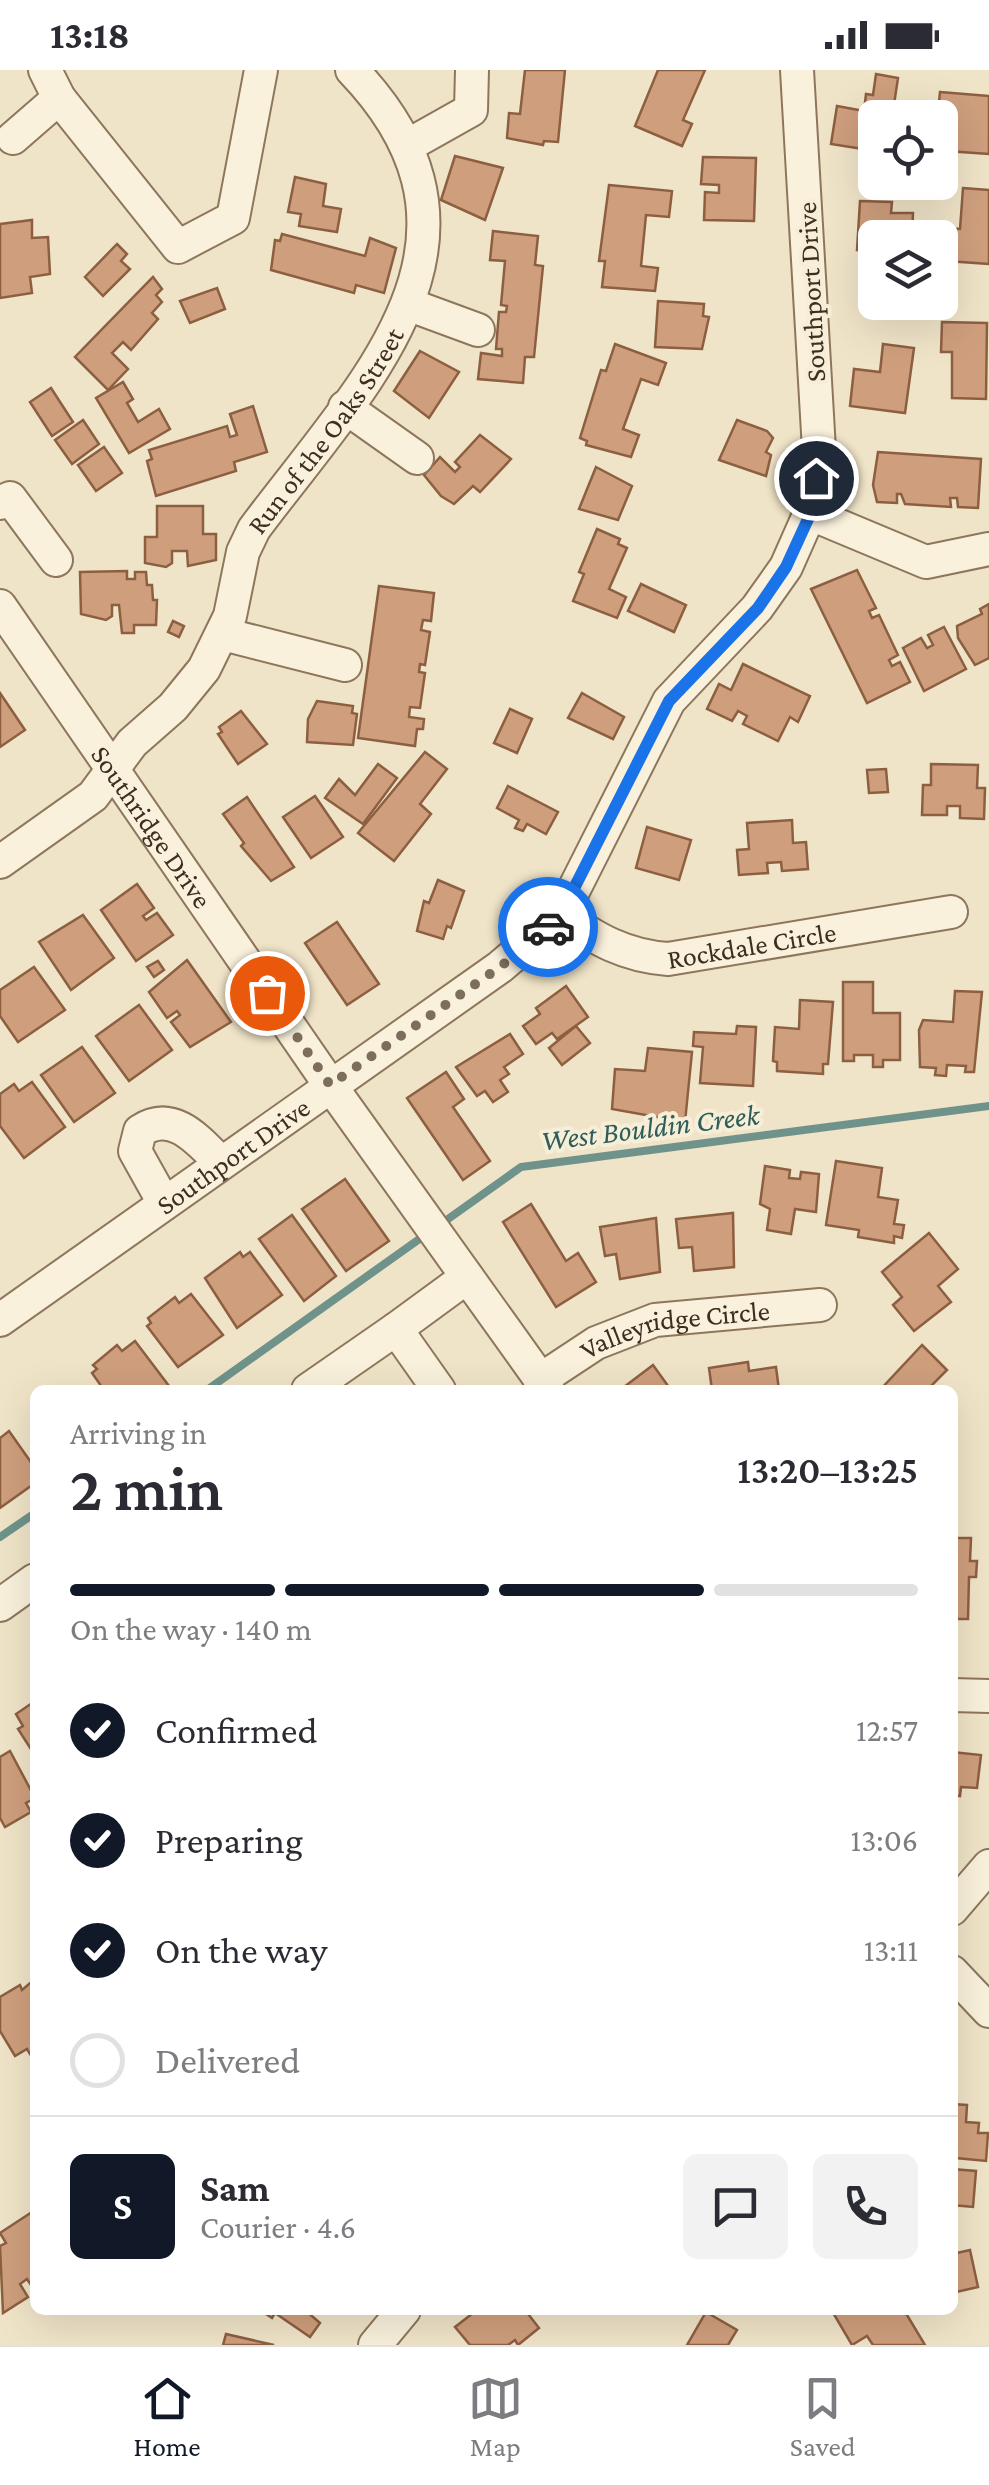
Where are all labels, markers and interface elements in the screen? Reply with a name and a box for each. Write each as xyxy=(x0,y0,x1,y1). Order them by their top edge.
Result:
text: 13:18 xyxy=(50,14,130,56)
map controls xyxy=(858,100,958,320)
button: locate xyxy=(858,100,958,200)
street label: Southport Drive xyxy=(791,201,831,383)
button: layers xyxy=(858,220,958,320)
street label: Run of the Oaks Street xyxy=(241,322,410,540)
pin xyxy=(774,436,859,521)
icon: home xyxy=(789,451,844,506)
street label: Southridge Drive xyxy=(85,740,219,914)
courier xyxy=(498,877,598,977)
icon: car xyxy=(521,900,576,955)
street label: Rockdale Circle xyxy=(665,916,838,974)
pin xyxy=(225,951,310,1036)
icon: bag xyxy=(240,966,295,1021)
street label: Southport Drive xyxy=(150,1091,315,1220)
water label: West Bouldin Creek xyxy=(539,1097,763,1157)
street label: Valleyridge Circle xyxy=(574,1294,771,1365)
text: Arriving in xyxy=(70,1415,207,1451)
text: 13:20–13:25 xyxy=(737,1449,918,1491)
text: 2 min xyxy=(70,1452,223,1524)
text: On the way · 140 m xyxy=(70,1611,312,1647)
icon: check xyxy=(70,1703,125,1758)
text: Confirmed xyxy=(155,1709,318,1751)
text: 12:57 xyxy=(856,1712,918,1748)
icon: check xyxy=(70,1813,125,1868)
text: Preparing xyxy=(155,1819,303,1861)
text: 13:06 xyxy=(851,1822,918,1858)
icon: check xyxy=(70,1923,125,1978)
text: On the way xyxy=(155,1929,327,1971)
text: 13:11 xyxy=(864,1932,918,1968)
text: Delivered xyxy=(155,2039,300,2081)
button: chat xyxy=(683,2154,788,2259)
button: phone xyxy=(813,2154,918,2259)
text: Sam xyxy=(200,2167,270,2209)
text: S xyxy=(113,2185,132,2227)
text: Courier · 4.6 xyxy=(200,2209,356,2245)
tab: Home xyxy=(134,2371,201,2462)
tab: Map xyxy=(468,2371,523,2462)
tab: Saved xyxy=(790,2371,855,2462)

